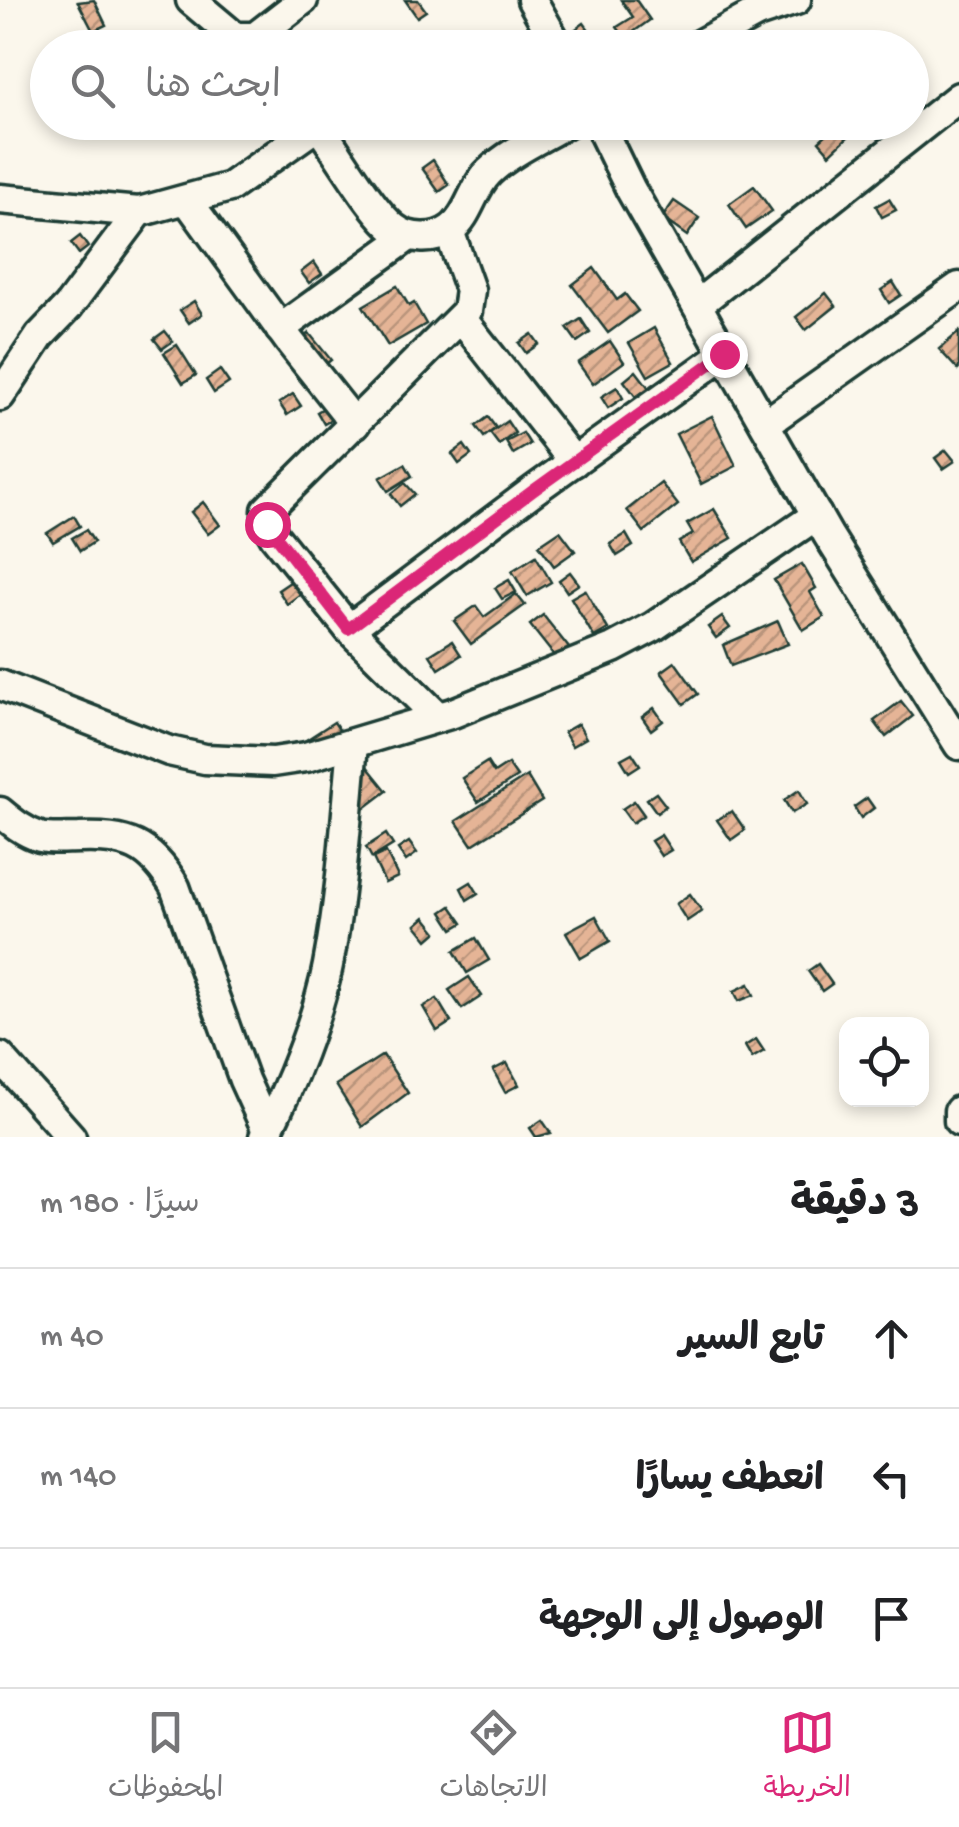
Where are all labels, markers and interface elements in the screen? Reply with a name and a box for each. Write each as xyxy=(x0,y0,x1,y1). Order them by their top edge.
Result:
search box xyxy=(30,30,929,140)
icon: search xyxy=(65,58,120,113)
text: ابحث هنا xyxy=(145,67,281,111)
route end xyxy=(702,332,748,378)
route start xyxy=(245,502,291,548)
map controls xyxy=(839,1017,929,1107)
button: locate xyxy=(839,1017,929,1107)
text: 3 دقيقة xyxy=(790,1182,919,1231)
text: سيرًا · 180 m xyxy=(40,1186,200,1224)
icon: ahead xyxy=(864,1311,919,1366)
text: 40 m xyxy=(40,1319,104,1357)
text: تابع السير xyxy=(680,1320,824,1364)
icon: left xyxy=(864,1451,919,1506)
text: 140 m xyxy=(40,1459,117,1497)
text: انعطف يسارًا xyxy=(635,1460,824,1504)
icon: arrive xyxy=(864,1591,919,1646)
text: الوصول إلى الوجهة xyxy=(539,1600,824,1644)
tab: المحفوظات xyxy=(108,1705,223,1811)
tab: الاتجاهات xyxy=(439,1705,548,1811)
tab: الخريطة xyxy=(764,1705,851,1811)

